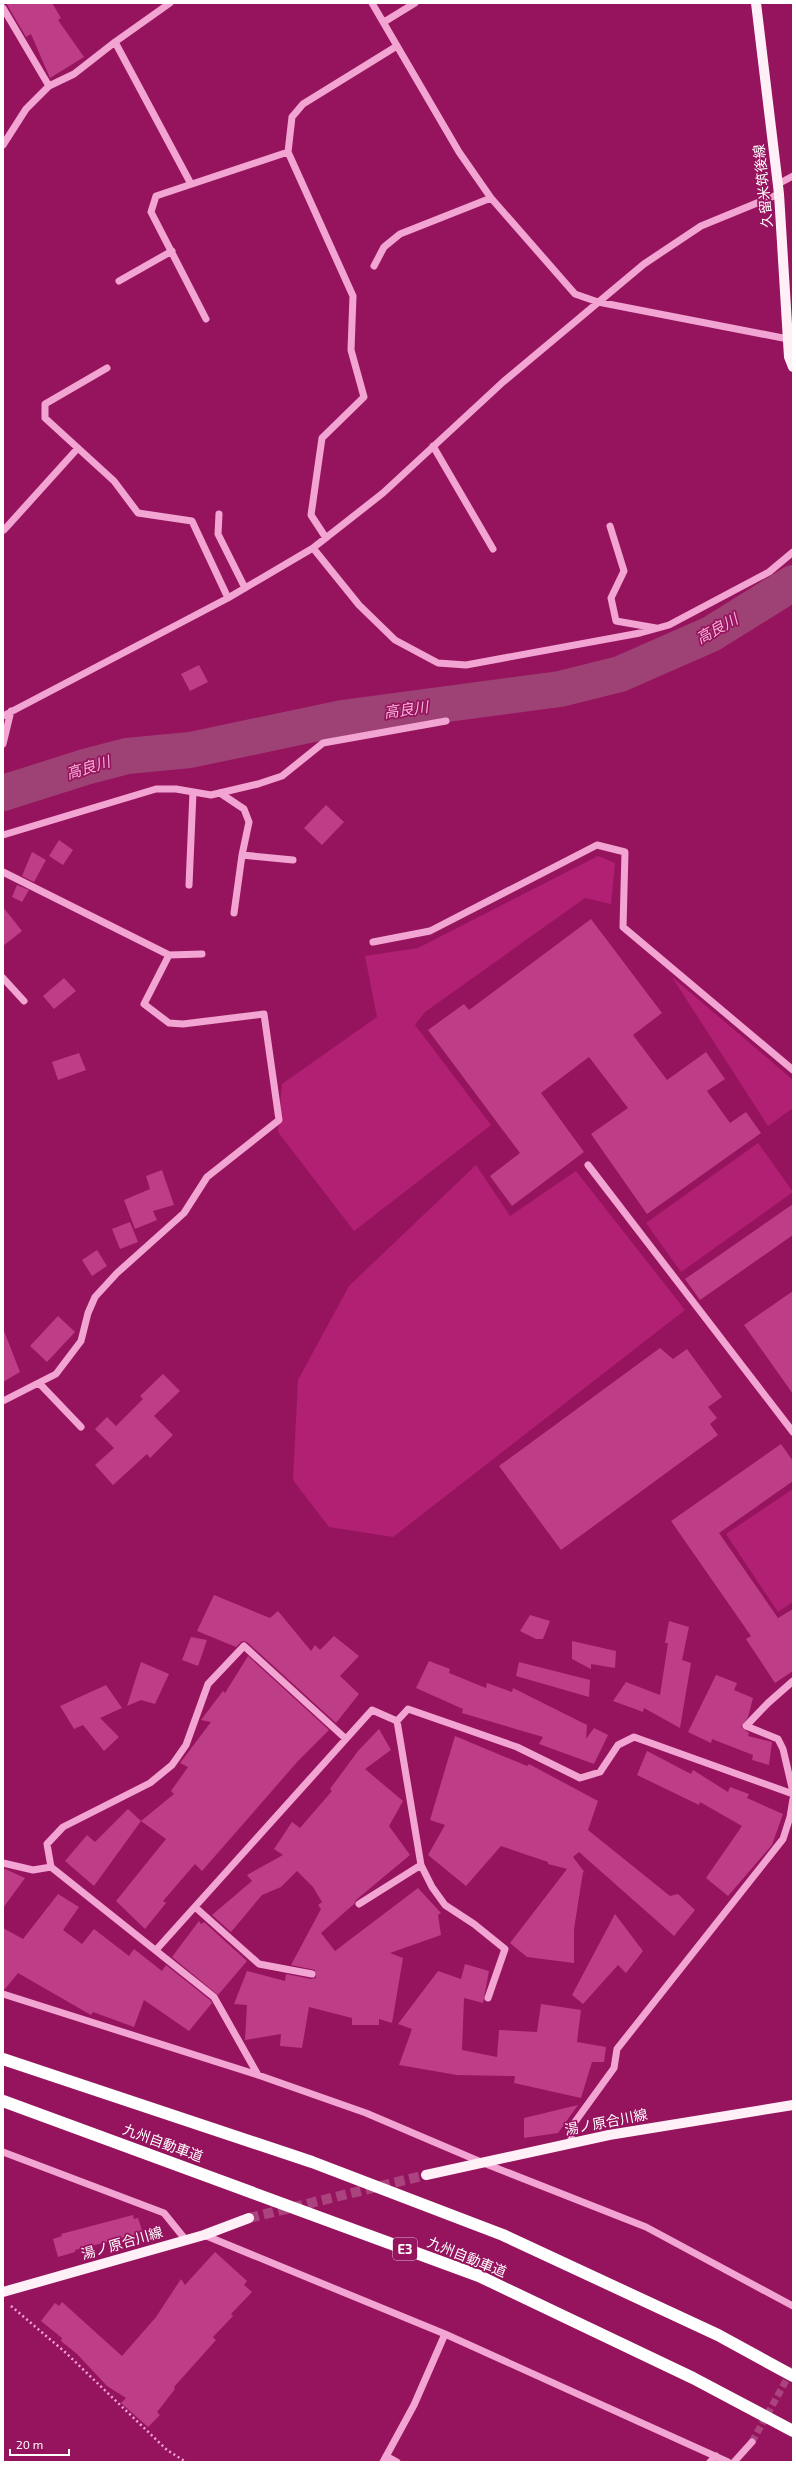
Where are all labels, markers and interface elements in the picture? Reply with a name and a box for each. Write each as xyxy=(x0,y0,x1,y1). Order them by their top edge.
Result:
street label: 久留米筑後線 xyxy=(750,143,775,229)
water label: 高良川 xyxy=(692,608,742,647)
water label: 高良川 xyxy=(382,697,431,721)
water label: 高良川 xyxy=(64,751,114,782)
street label: 湯ノ原合川線 xyxy=(563,2105,649,2138)
street label: 九州自動車道 xyxy=(121,2120,206,2165)
street label: 湯ノ原合川線 xyxy=(79,2223,165,2262)
street label: 九州自動車道 xyxy=(425,2233,509,2280)
road number: E3 xyxy=(393,2238,417,2260)
scale bar xyxy=(10,2431,69,2457)
text: 20 m xyxy=(16,2437,43,2451)

